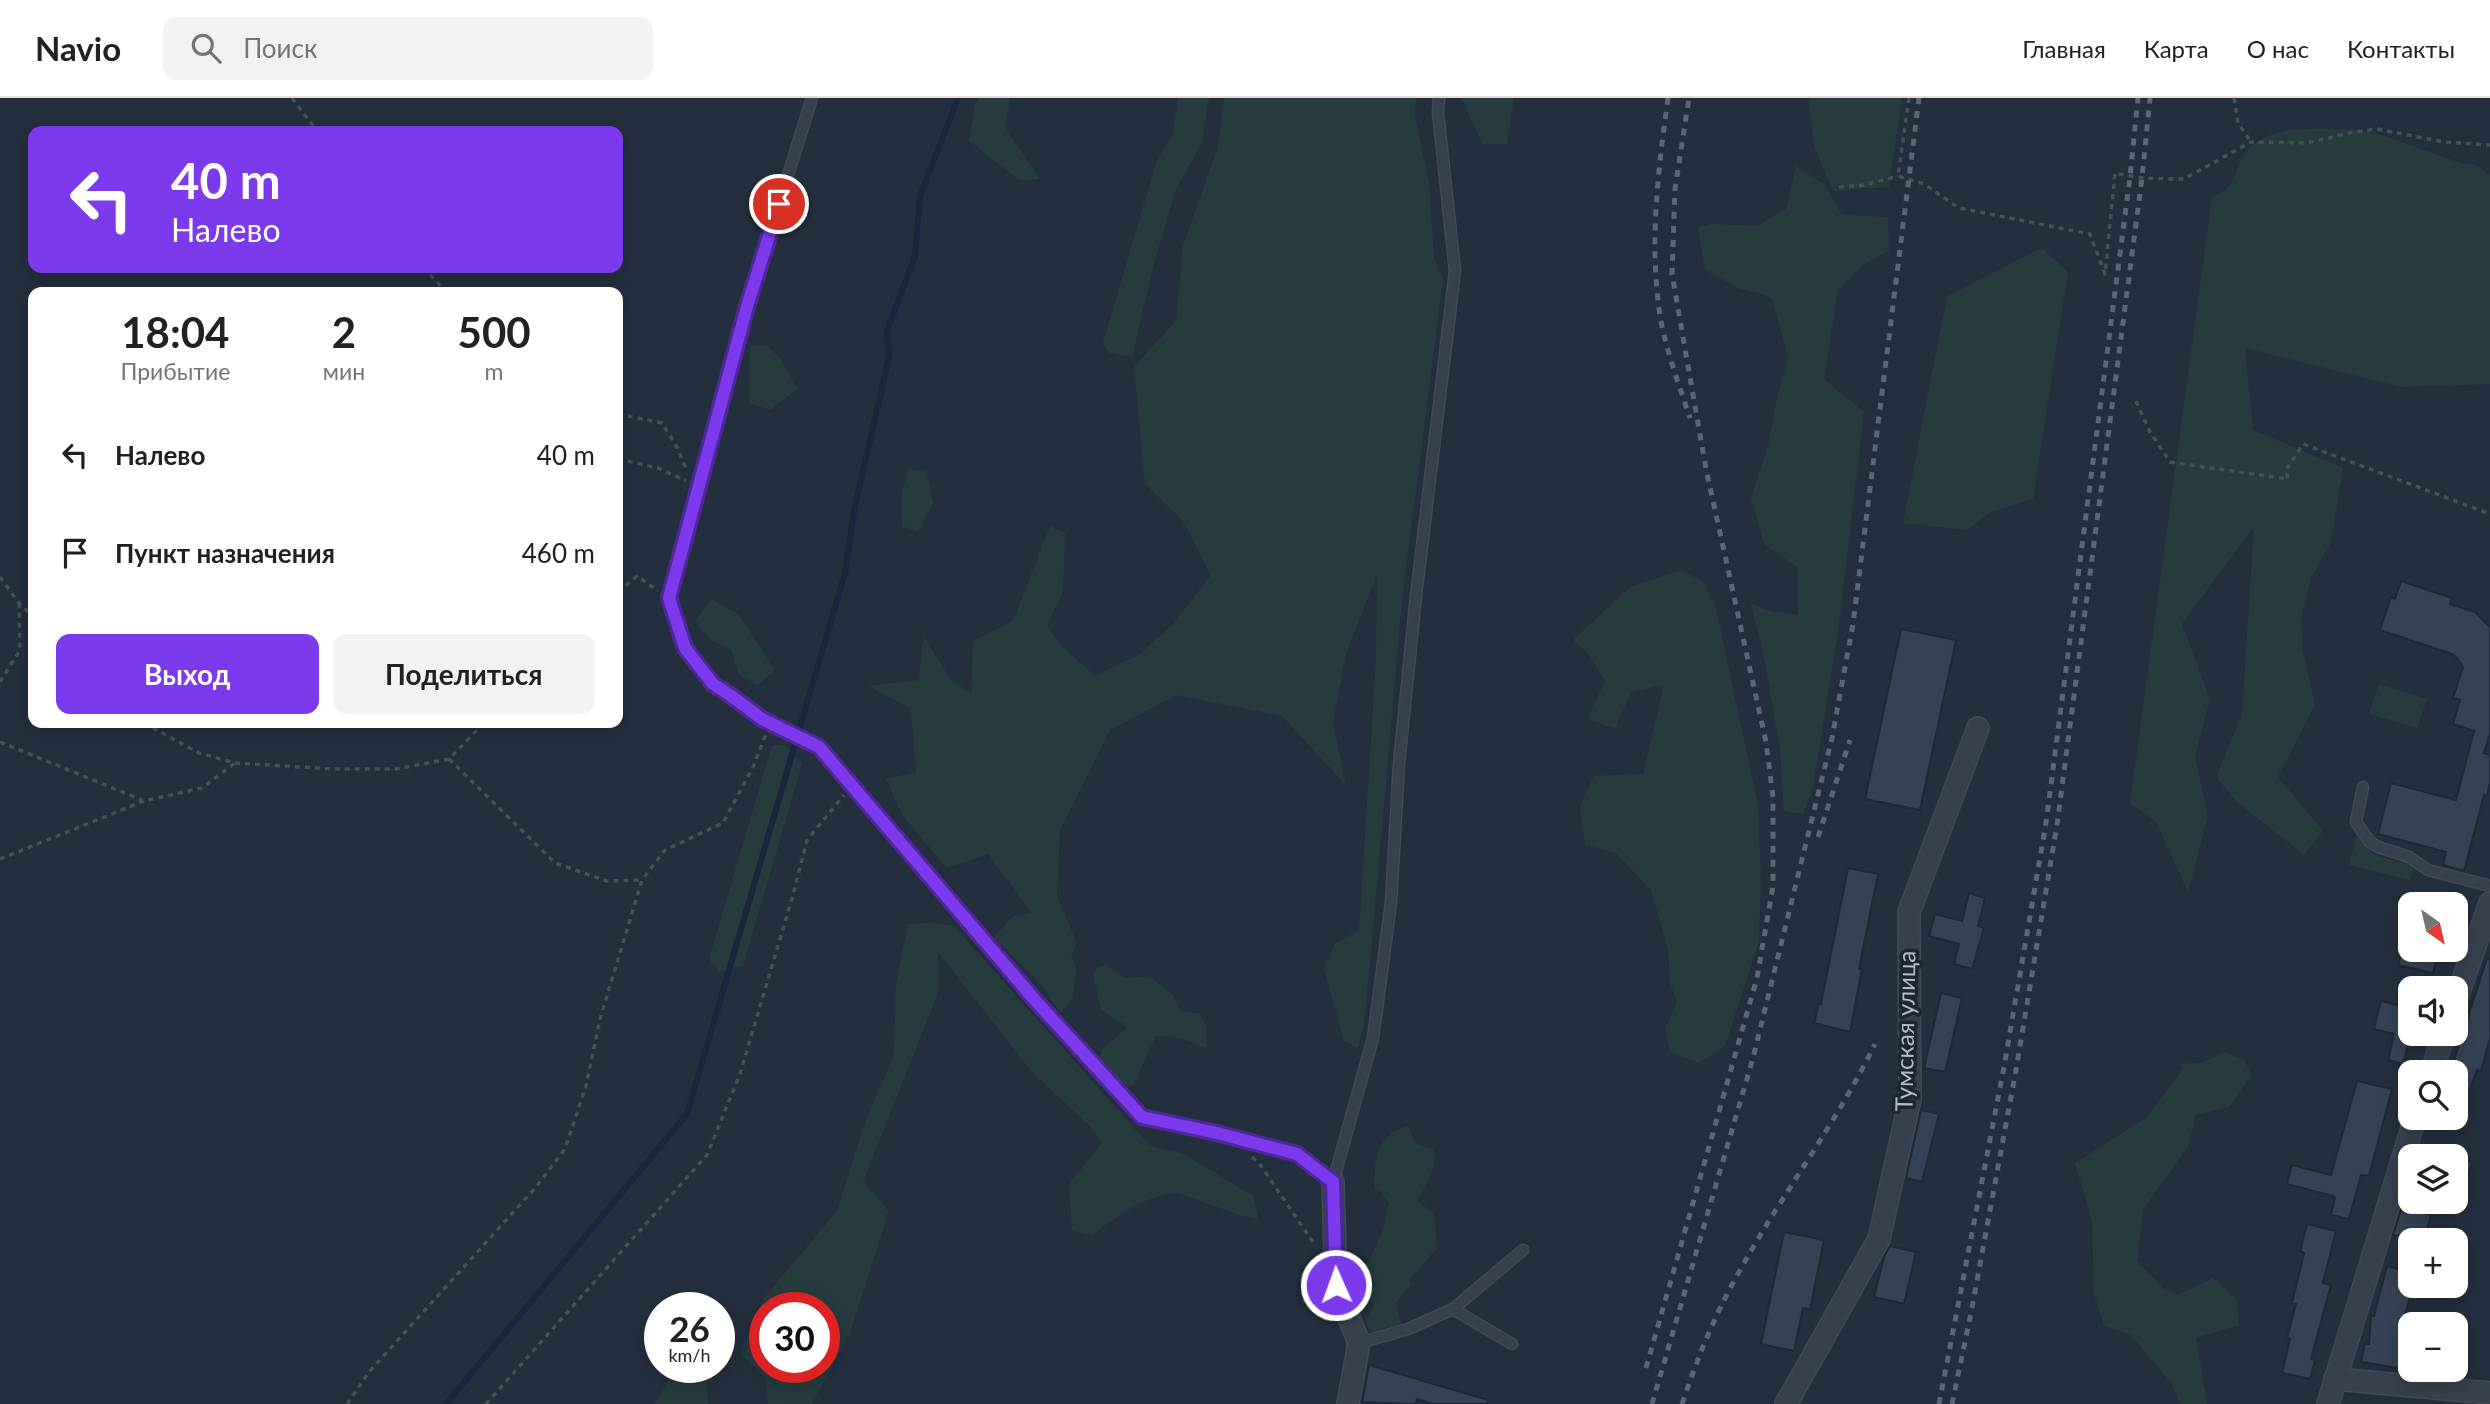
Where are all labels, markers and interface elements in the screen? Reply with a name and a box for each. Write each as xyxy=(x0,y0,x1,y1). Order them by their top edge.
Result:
search box xyxy=(163,17,653,80)
text: Navio xyxy=(35,28,121,68)
icon: search xyxy=(187,29,225,67)
text: Поиск xyxy=(243,32,317,64)
text: Главная xyxy=(2022,34,2106,63)
text: Карта xyxy=(2144,34,2209,63)
text: О нас xyxy=(2247,34,2309,63)
text: Контакты xyxy=(2347,34,2455,63)
text: 40 m xyxy=(171,151,281,209)
icon: left xyxy=(56,154,147,245)
pin xyxy=(749,174,809,234)
icon: arrive xyxy=(760,185,798,223)
text: Налево xyxy=(171,210,281,249)
text: 18:04 xyxy=(121,307,229,357)
text: 2 xyxy=(332,307,356,357)
text: 500 xyxy=(458,307,531,357)
text: Прибытие xyxy=(120,357,230,385)
text: мин xyxy=(323,357,365,385)
text: m xyxy=(485,357,504,385)
icon: left xyxy=(56,436,94,474)
text: Налево xyxy=(115,439,205,471)
text: 40 m xyxy=(537,439,595,471)
icon: arrive xyxy=(56,534,94,572)
text: Пункт назначения xyxy=(115,537,335,569)
text: 460 m xyxy=(522,537,595,569)
button: Выход xyxy=(56,634,319,714)
button: Поделиться xyxy=(333,634,595,714)
north arrow xyxy=(2398,892,2468,962)
map controls xyxy=(2398,892,2468,1382)
street label: Тумская улица xyxy=(1889,950,1920,1112)
button: sound xyxy=(2398,976,2468,1046)
button: search xyxy=(2398,1060,2468,1130)
button: layers xyxy=(2398,1144,2468,1214)
button: + xyxy=(2398,1228,2468,1298)
position arrow xyxy=(1299,1248,1373,1322)
speed limit sign: 30 xyxy=(749,1292,840,1383)
text: 26 xyxy=(669,1307,710,1349)
button: − xyxy=(2398,1312,2468,1382)
text: km/h xyxy=(668,1344,711,1366)

